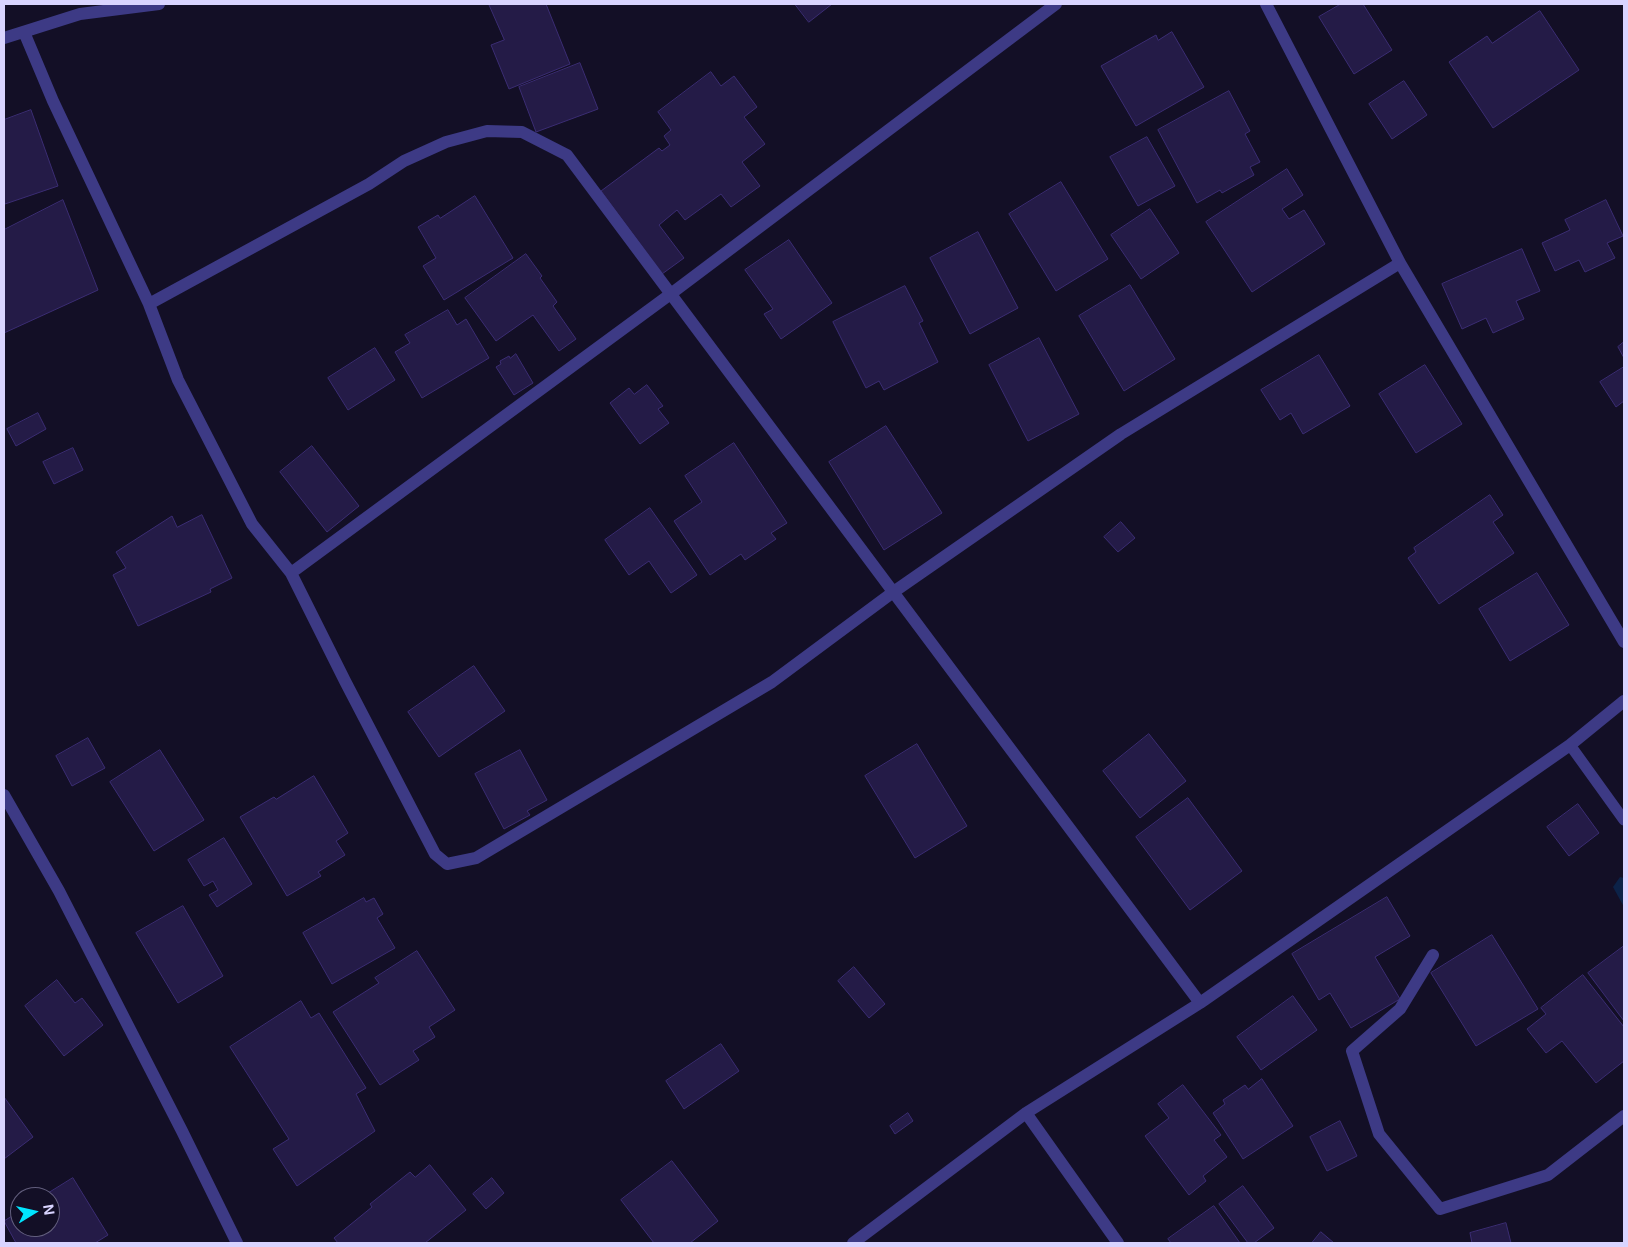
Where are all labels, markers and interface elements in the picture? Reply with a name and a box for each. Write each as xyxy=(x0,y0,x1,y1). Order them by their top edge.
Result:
north arrow xyxy=(10,1187,60,1237)
text: N xyxy=(40,1203,59,1216)

